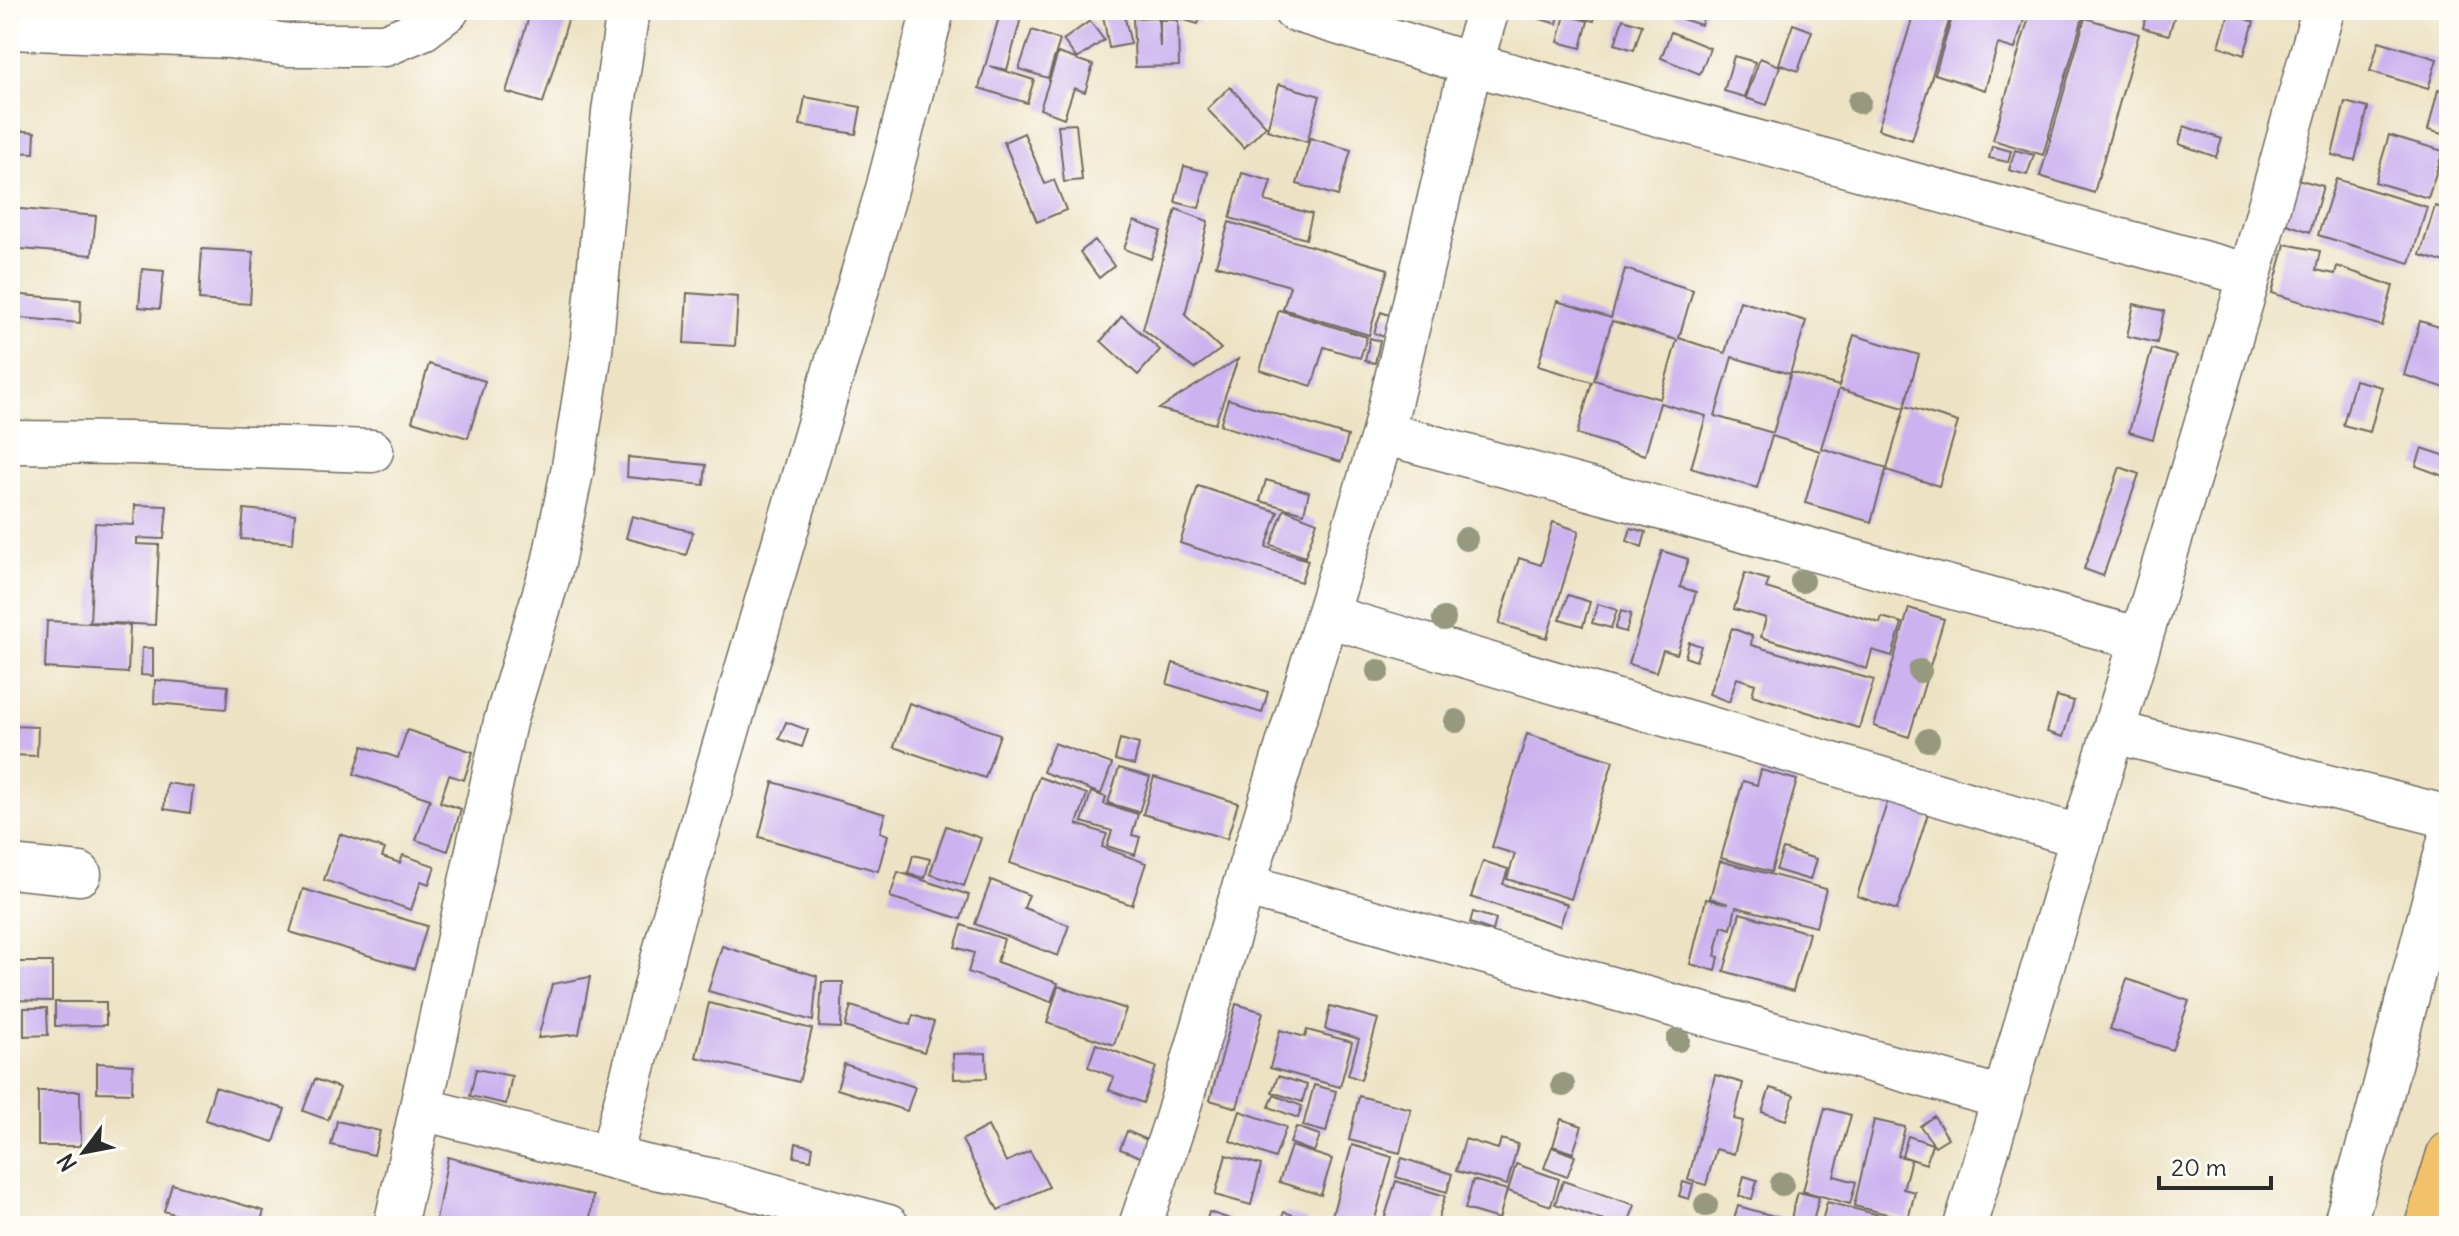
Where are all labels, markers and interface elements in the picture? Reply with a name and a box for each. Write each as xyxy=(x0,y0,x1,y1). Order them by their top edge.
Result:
north arrow xyxy=(44,1112,124,1192)
scale bar xyxy=(2159,1140,2271,1190)
text: N xyxy=(51,1149,83,1176)
text: 20 m xyxy=(2171,1152,2227,1182)

